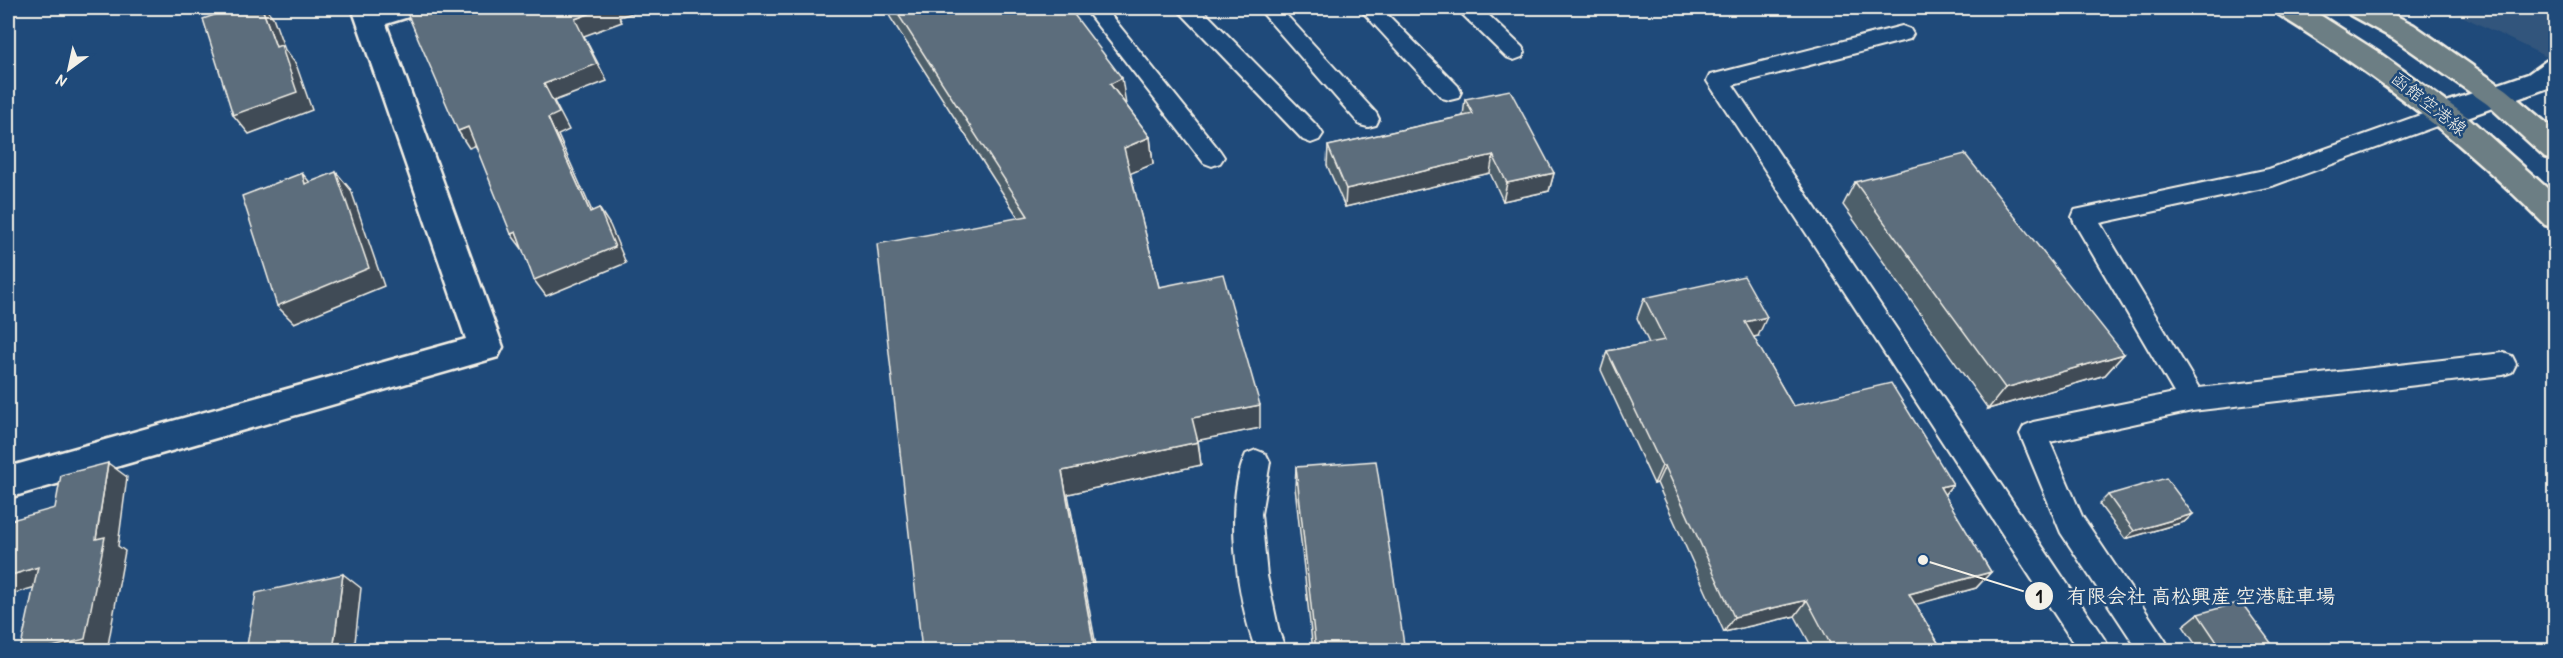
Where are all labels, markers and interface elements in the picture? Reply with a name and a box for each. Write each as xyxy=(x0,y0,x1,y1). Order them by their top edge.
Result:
north arrow xyxy=(39,39,99,99)
street label: 函館空港線 xyxy=(2386,66,2472,141)
text: N xyxy=(51,70,70,93)
callout: 有限会社 高松興産 空港駐車場 xyxy=(2024,577,2347,615)
text: 有限会社 高松興産 空港駐車場 xyxy=(2066,582,2336,609)
text: 1 xyxy=(2036,584,2043,609)

